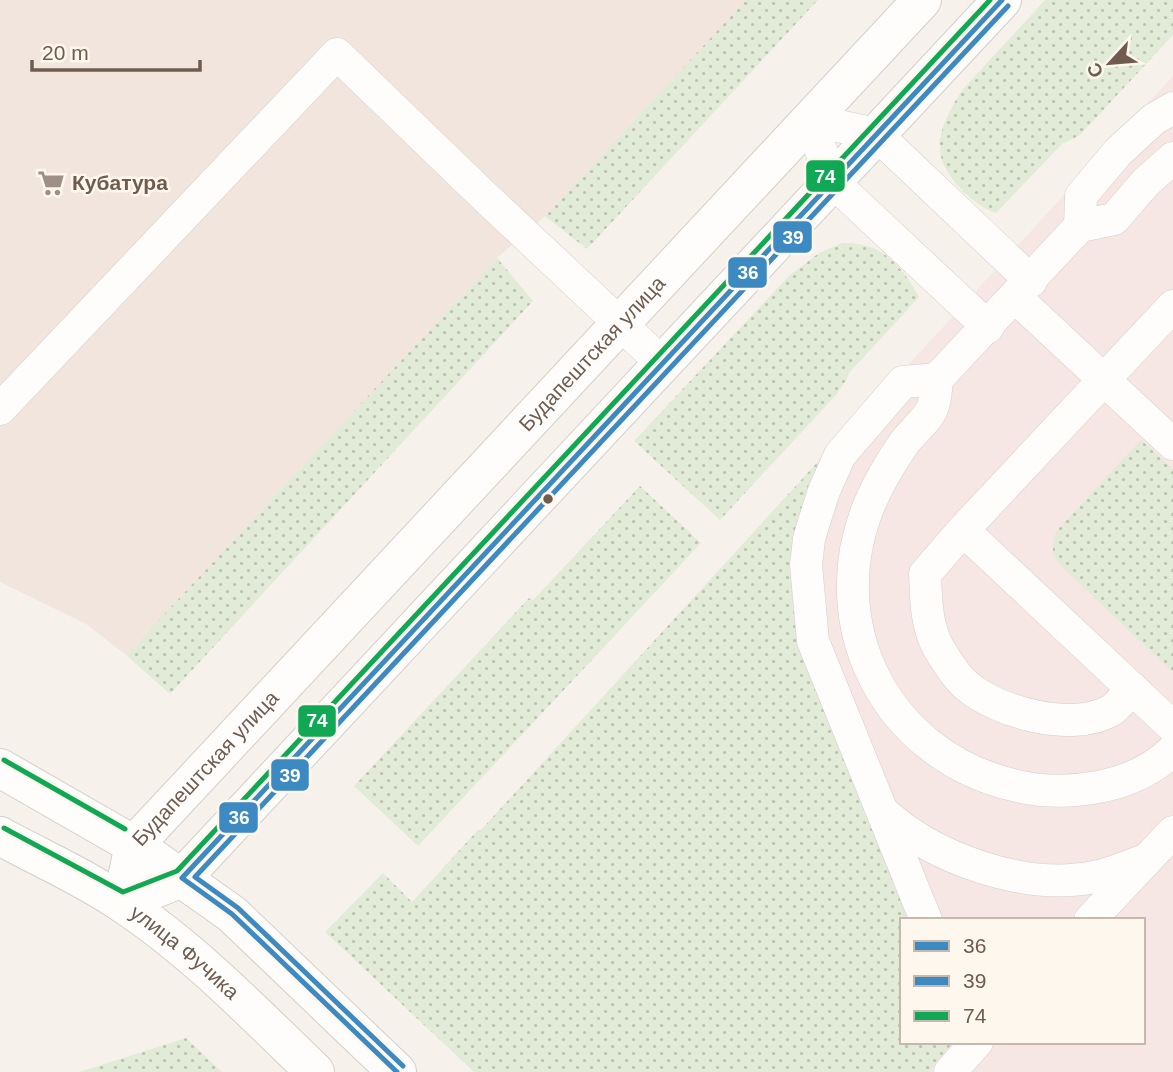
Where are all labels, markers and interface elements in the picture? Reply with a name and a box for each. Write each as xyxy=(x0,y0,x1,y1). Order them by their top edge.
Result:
scale bar xyxy=(32,28,200,72)
north arrow xyxy=(1075,28,1145,98)
text: 20 m xyxy=(42,41,89,64)
text: С xyxy=(1083,59,1108,81)
line badge: 74 xyxy=(805,159,846,193)
text: 74 xyxy=(814,166,836,187)
supermarket icon: Кубатура xyxy=(36,168,66,198)
place label: Кубатура xyxy=(72,171,168,194)
line badge: 39 xyxy=(772,220,813,254)
text: 39 xyxy=(782,227,804,248)
line badge: 36 xyxy=(727,256,768,289)
text: 36 xyxy=(737,262,759,283)
street label: Будапештская улица xyxy=(514,271,670,436)
unlabelled marker xyxy=(541,492,555,506)
street label: Будапештская улица xyxy=(127,686,283,850)
line badge: 74 xyxy=(297,704,337,738)
text: 74 xyxy=(306,710,328,731)
line badge: 39 xyxy=(270,758,310,792)
text: 39 xyxy=(279,765,301,786)
line badge: 36 xyxy=(218,801,259,834)
text: 36 xyxy=(228,807,250,828)
street label: улица Фучика xyxy=(126,900,244,1004)
legend xyxy=(900,918,1145,1044)
text: 36 xyxy=(963,934,986,957)
text: 39 xyxy=(963,969,986,992)
text: 74 xyxy=(963,1004,987,1027)

